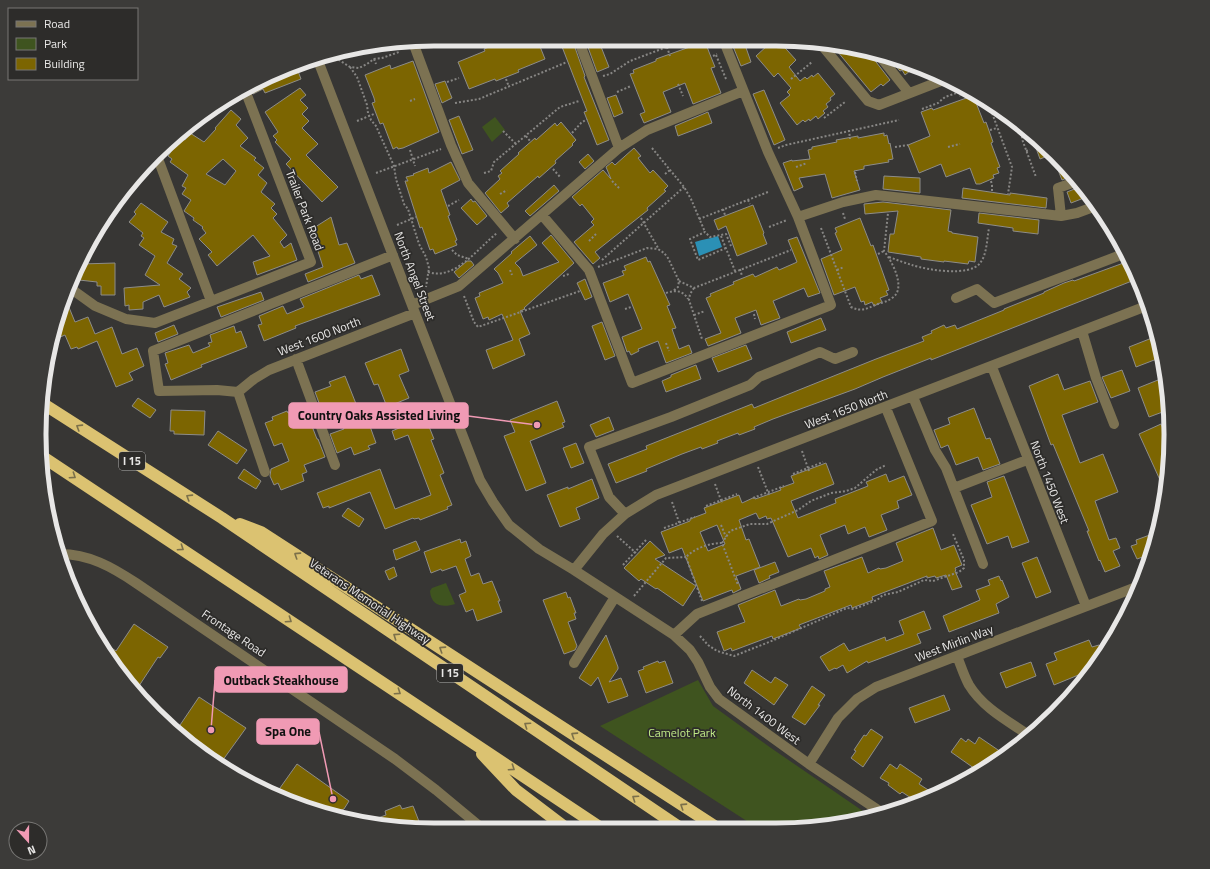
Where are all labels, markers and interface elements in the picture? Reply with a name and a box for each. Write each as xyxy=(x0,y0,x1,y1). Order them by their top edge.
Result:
legend xyxy=(8,8,138,80)
text: Road xyxy=(44,14,70,33)
text: Park xyxy=(44,34,67,53)
text: Building xyxy=(44,54,85,73)
street label: Trailer Park Road xyxy=(281,167,329,253)
street label: North Angel Street xyxy=(389,229,441,324)
street label: West 1600 North xyxy=(275,311,363,361)
street label: West 1650 North xyxy=(802,384,890,434)
callout: Country Oaks Assisted Living xyxy=(289,403,468,428)
text: Country Oaks Assisted Living xyxy=(298,405,460,425)
one-way arrow xyxy=(76,424,83,432)
street label: North 1450 West xyxy=(1025,438,1075,527)
road number: I 15 xyxy=(119,452,145,470)
one-way arrow xyxy=(69,471,76,479)
one-way arrow xyxy=(186,494,193,501)
one-way arrow xyxy=(177,543,184,551)
one-way arrow xyxy=(294,553,301,560)
street label: Veterans Memorial Highway xyxy=(306,553,435,649)
street label: Frontage Road xyxy=(198,604,270,662)
one-way arrow xyxy=(285,615,292,622)
street label: West Mirlin Way xyxy=(912,619,996,667)
one-way arrow xyxy=(394,634,401,641)
one-way arrow xyxy=(439,647,446,654)
road number: I 15 xyxy=(437,664,463,682)
callout: Outback Steakhouse xyxy=(215,667,347,692)
text: Outback Steakhouse xyxy=(223,670,339,690)
street label: North 1400 West xyxy=(723,681,805,749)
one-way arrow xyxy=(394,687,401,695)
callout: Spa One xyxy=(257,719,319,744)
text: Spa One xyxy=(265,721,311,741)
one-way arrow xyxy=(524,722,531,730)
park label: Camelot Park xyxy=(648,723,716,742)
one-way arrow xyxy=(571,732,578,740)
one-way arrow xyxy=(508,763,515,771)
one-way arrow xyxy=(632,795,639,803)
one-way arrow xyxy=(680,803,687,811)
north arrow xyxy=(8,821,48,861)
text: N xyxy=(25,842,38,859)

